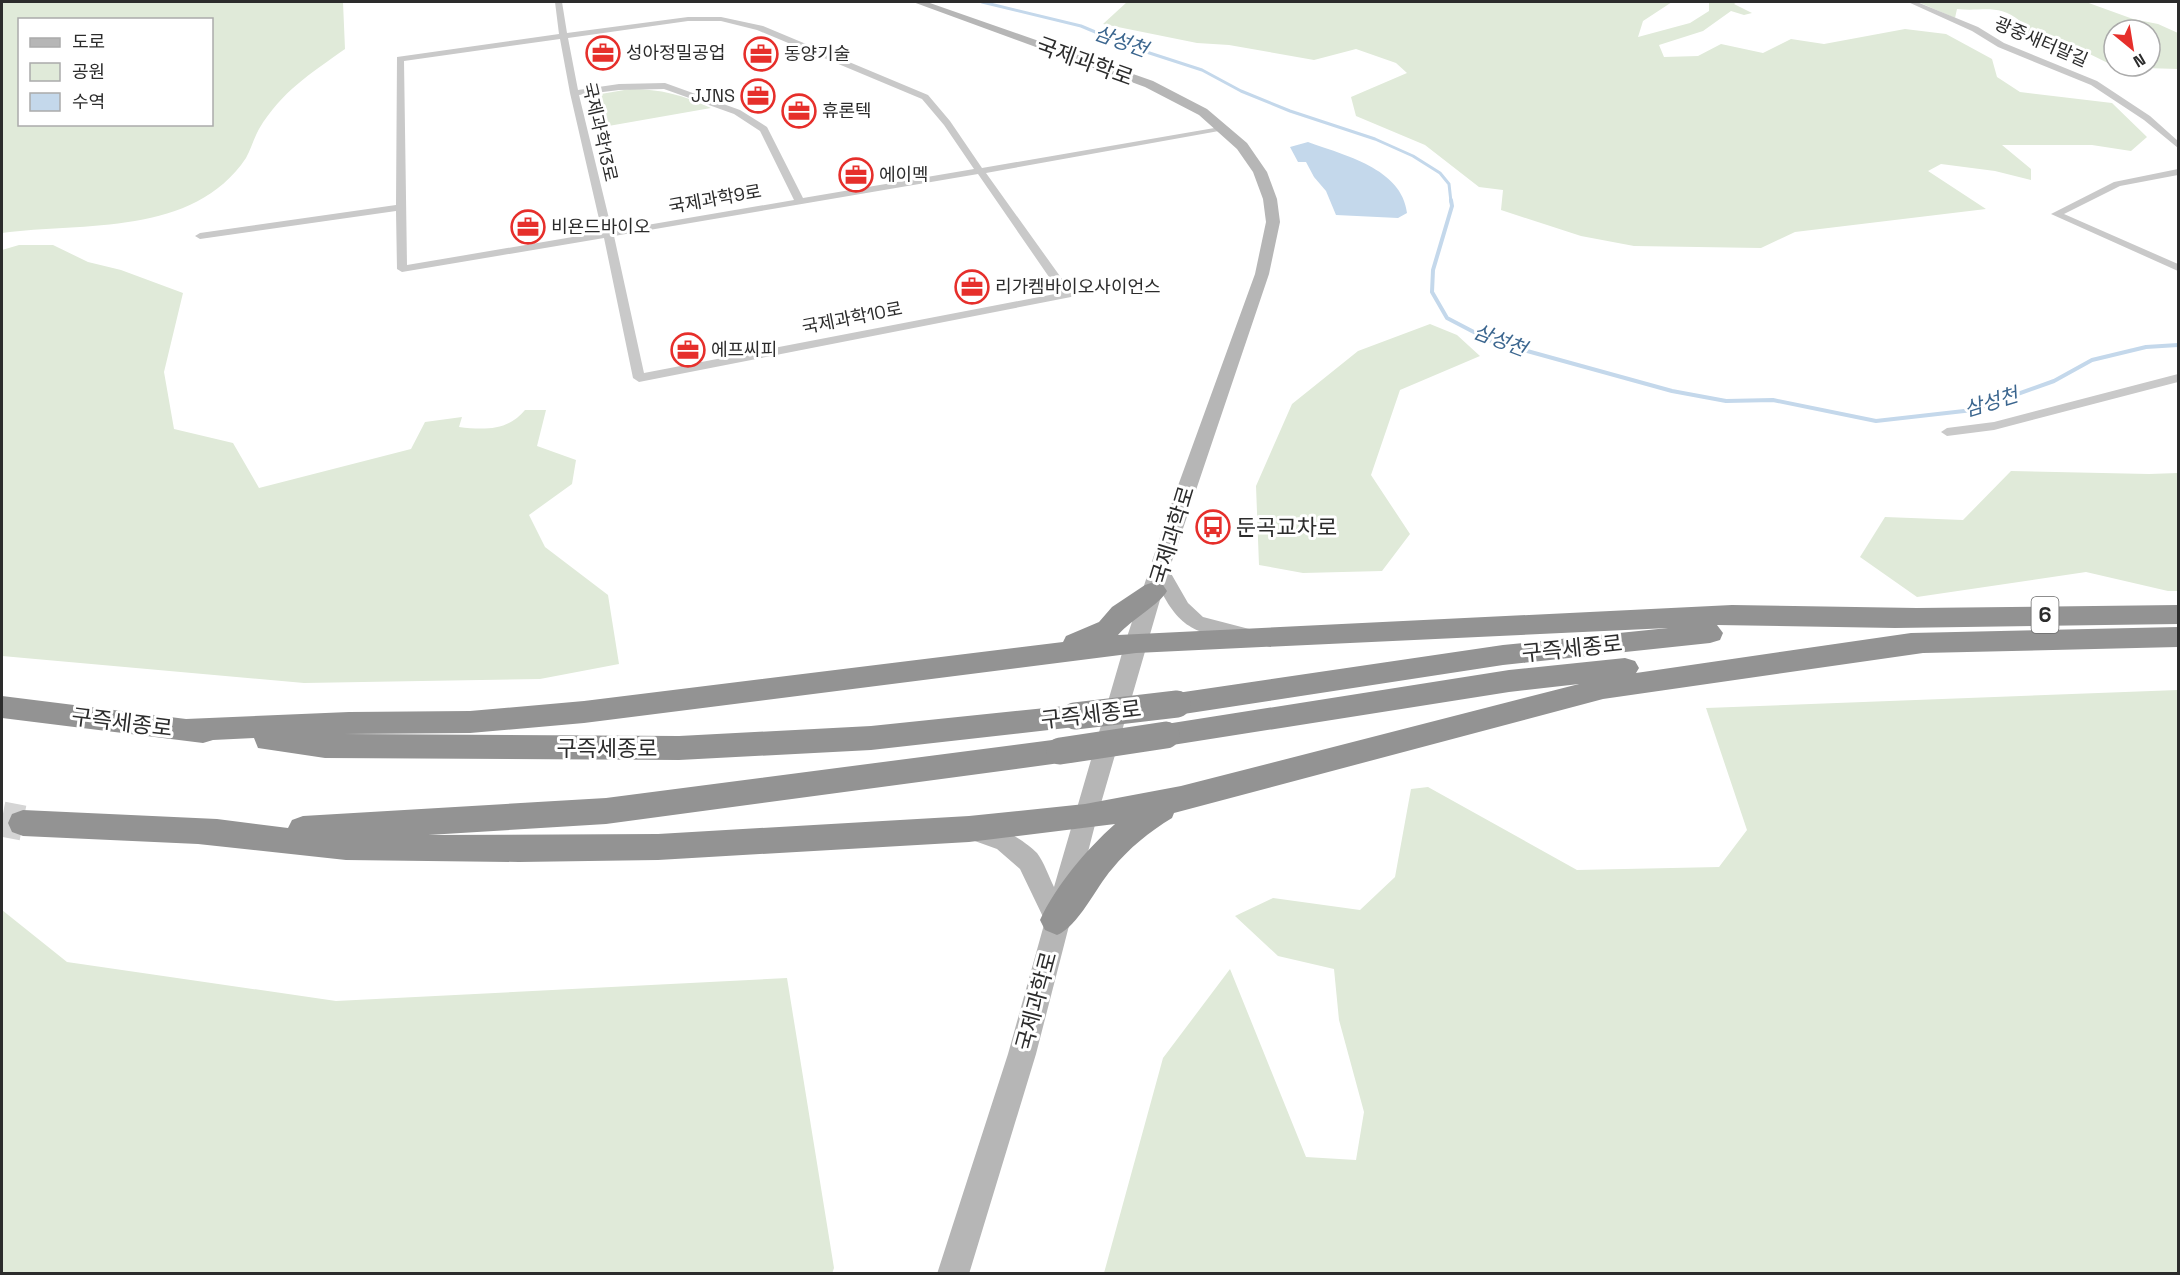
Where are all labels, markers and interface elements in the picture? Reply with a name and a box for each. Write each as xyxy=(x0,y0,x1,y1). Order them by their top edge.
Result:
street label: 광중새터말길 xyxy=(1991,12,2091,72)
legend xyxy=(18,18,213,126)
north arrow xyxy=(2102,18,2162,78)
water label: 삼성천 xyxy=(1091,19,1154,64)
text: 도로 xyxy=(72,30,105,53)
street label: 국제과학로 xyxy=(1033,31,1137,91)
office icon: 성아정밀공업 xyxy=(585,35,621,71)
office icon: 동양기술 xyxy=(743,36,779,72)
place label: 성아정밀공업 xyxy=(626,41,725,64)
place label: 동양기술 xyxy=(784,42,850,65)
text: N xyxy=(2129,49,2149,72)
text: 공원 xyxy=(72,60,105,83)
office icon: JJNS xyxy=(740,78,776,114)
street label: 국제과학13로 xyxy=(578,80,623,184)
place label: JJNS xyxy=(691,84,735,107)
text: 수역 xyxy=(72,90,105,113)
office icon: 휴론텍 xyxy=(781,93,817,129)
place label: 휴론텍 xyxy=(822,99,872,122)
office icon: 에이멕 xyxy=(838,157,874,193)
place label: 에이멕 xyxy=(879,163,929,186)
street label: 국제과학9로 xyxy=(667,179,763,218)
office icon: 비욘드바이오 xyxy=(510,209,546,245)
place label: 비욘드바이오 xyxy=(551,215,650,238)
office icon: 리가켐바이오사이언스 xyxy=(954,269,990,305)
place label: 리가켐바이오사이언스 xyxy=(995,275,1161,298)
street label: 국제과학10로 xyxy=(800,297,904,339)
water label: 삼성천 xyxy=(1470,318,1533,363)
office icon: 에프씨피 xyxy=(670,332,706,368)
place label: 에프씨피 xyxy=(711,338,777,361)
water label: 삼성천 xyxy=(1961,381,2024,423)
street label: 국제과학로 xyxy=(1144,483,1200,587)
bus stop icon: 둔곡교차로 xyxy=(1195,509,1231,545)
place label: 둔곡교차로 xyxy=(1236,513,1337,541)
road number: 6 xyxy=(2032,597,2058,633)
street label: 구즉세종로 xyxy=(1520,629,1624,667)
street label: 구즉세종로 xyxy=(1039,694,1143,734)
street label: 구즉세종로 xyxy=(70,702,174,742)
street label: 구즉세종로 xyxy=(556,734,658,762)
street label: 국제과학로 xyxy=(1009,948,1063,1054)

